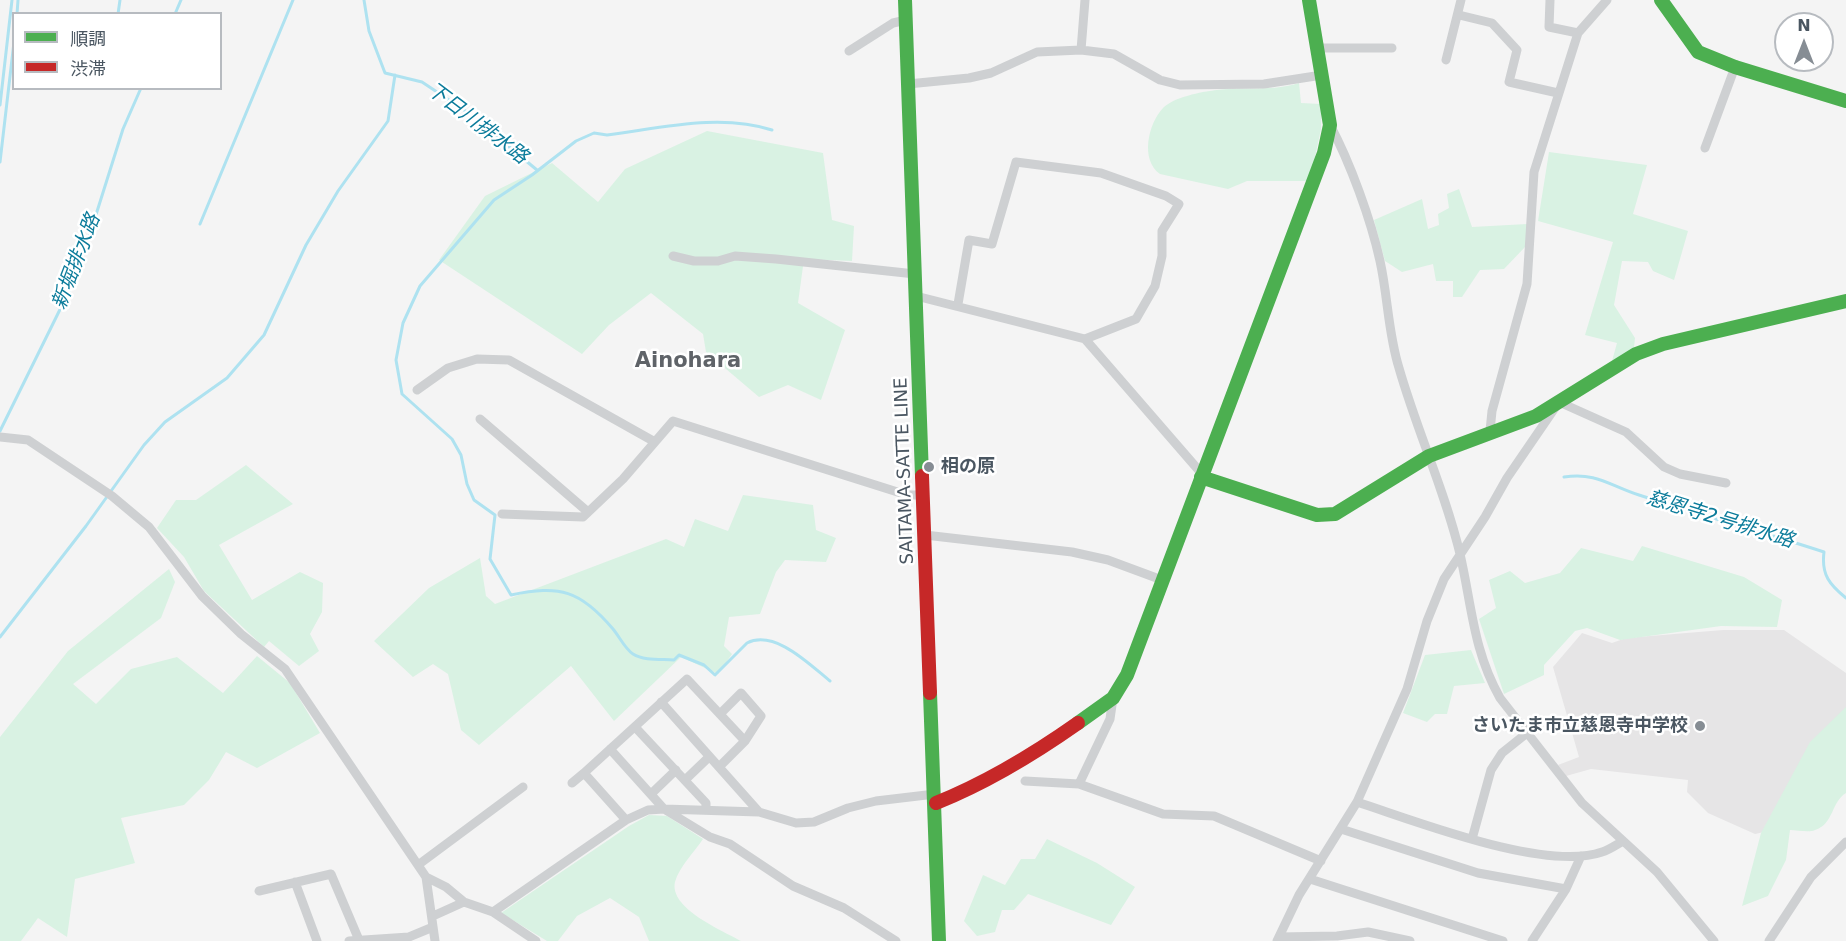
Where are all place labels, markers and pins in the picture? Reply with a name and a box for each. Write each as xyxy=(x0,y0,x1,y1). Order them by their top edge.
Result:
place label: 相の原 xyxy=(941,456,995,478)
marker: 相の原 xyxy=(922,460,936,474)
place label: さいたま市立慈恩寺中学校 xyxy=(1472,715,1688,737)
marker: さいたま市立慈恩寺中学校 xyxy=(1693,719,1707,733)

